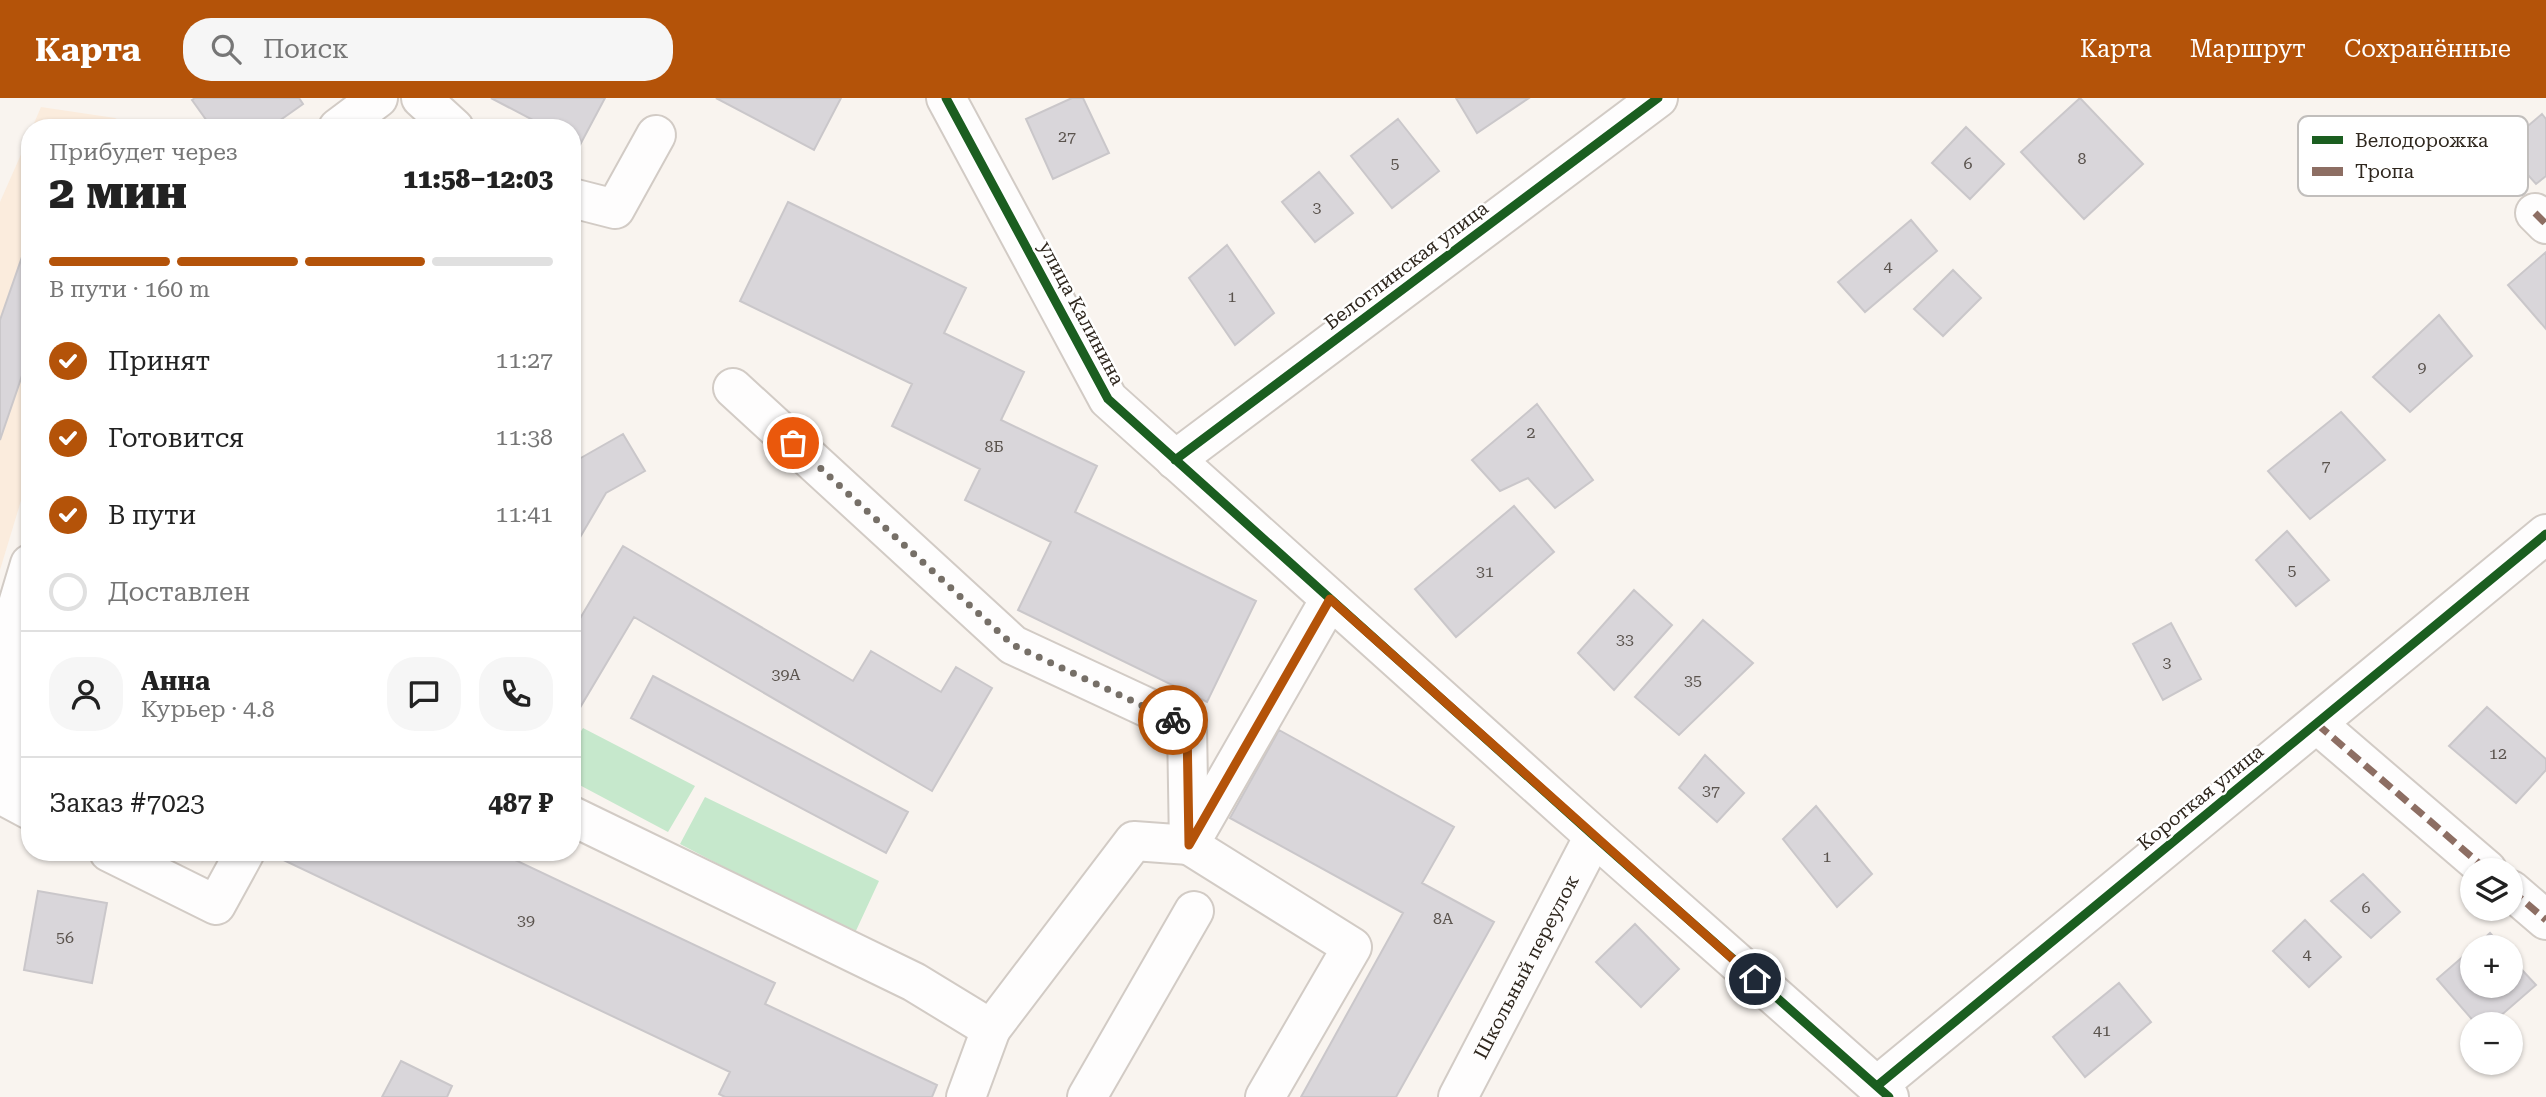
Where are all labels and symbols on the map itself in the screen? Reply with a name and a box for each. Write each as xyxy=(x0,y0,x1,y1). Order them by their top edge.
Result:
legend xyxy=(2298,116,2528,196)
house number: 27 xyxy=(1058,127,1076,146)
text: Велодорожка xyxy=(2355,129,2489,152)
house number: 8 xyxy=(2078,149,2087,168)
house number: 5 xyxy=(1391,154,1400,173)
house number: 6 xyxy=(1964,154,1973,173)
text: Тропа xyxy=(2355,160,2415,183)
street label: Белоглинская улица xyxy=(1320,196,1493,334)
house number: 3 xyxy=(1313,198,1322,217)
street label: улица Калинина xyxy=(1034,237,1129,390)
house number: 4 xyxy=(1884,257,1893,276)
house number: 1 xyxy=(1228,287,1237,306)
house number: 9 xyxy=(2418,358,2427,377)
pin xyxy=(763,413,823,473)
house number: 2 xyxy=(1527,423,1536,442)
house number: 8Б xyxy=(984,437,1004,456)
house number: 7 xyxy=(2322,456,2331,475)
house number: 5 xyxy=(2288,561,2297,580)
house number: 31 xyxy=(1476,562,1494,581)
house number: 33 xyxy=(1616,630,1634,649)
house number: 3 xyxy=(2163,653,2172,672)
house number: 39А xyxy=(771,665,801,684)
house number: 35 xyxy=(1684,671,1702,690)
courier xyxy=(1138,685,1208,755)
street label: Короткая улица xyxy=(2133,739,2268,855)
house number: 12 xyxy=(2489,744,2507,763)
house number: 37 xyxy=(1702,781,1720,800)
house number: 1 xyxy=(1823,847,1832,866)
street label: Школьный переулок xyxy=(1469,871,1584,1063)
house number: 6 xyxy=(2362,898,2371,917)
house number: 8А xyxy=(1433,909,1454,928)
house number: 39 xyxy=(517,911,535,930)
house number: 56 xyxy=(56,928,74,947)
house number: 4 xyxy=(2303,945,2312,964)
pin xyxy=(1725,949,1785,1009)
house number: 41 xyxy=(2093,1021,2111,1040)

